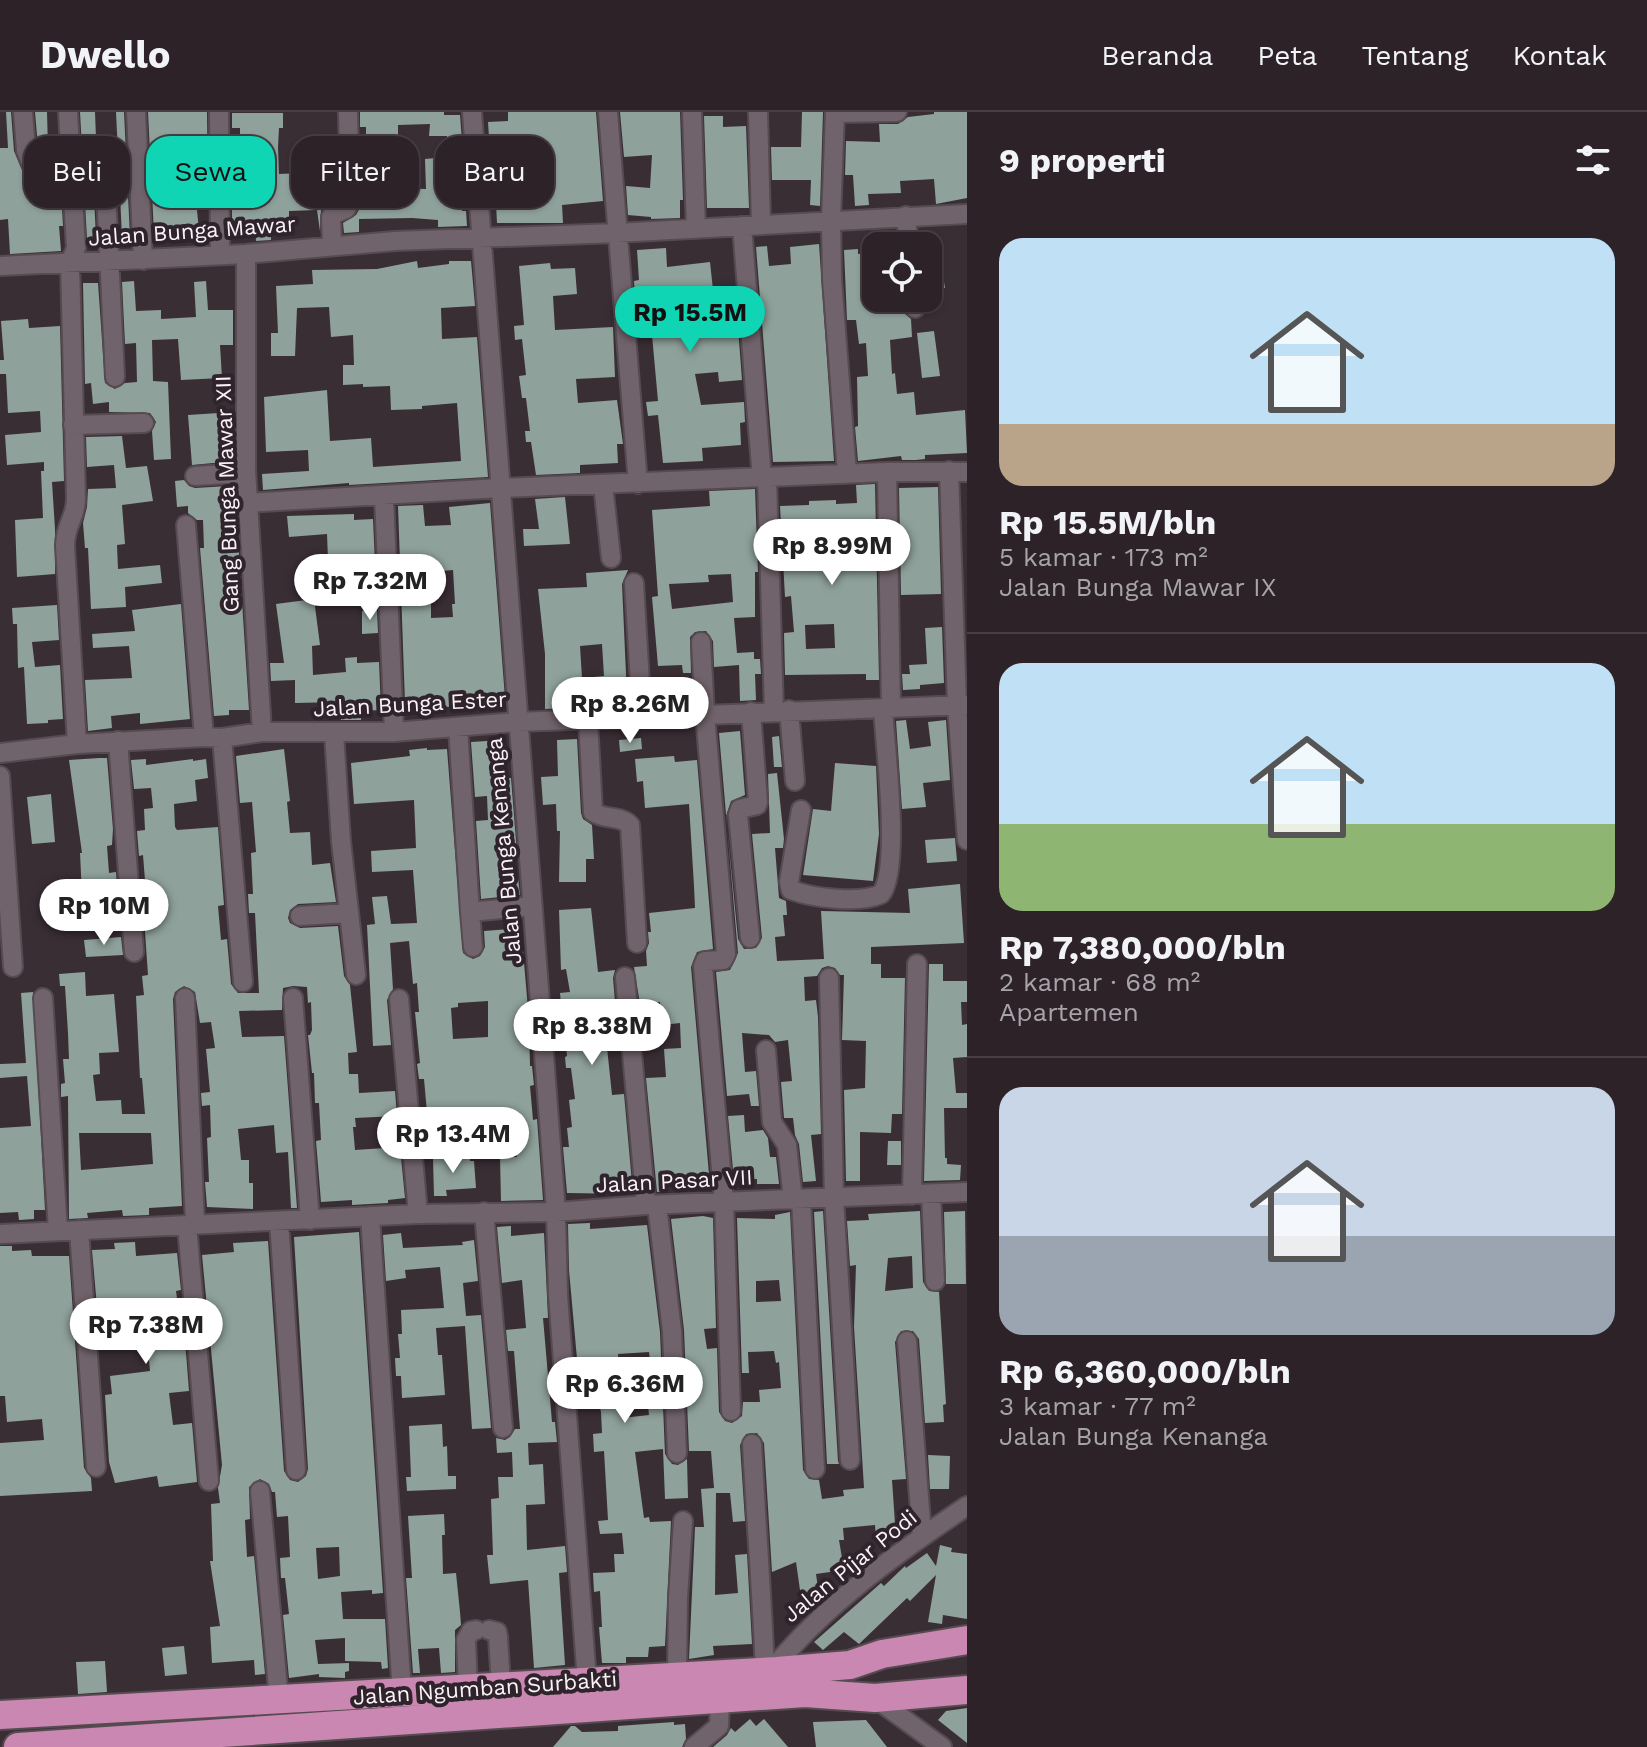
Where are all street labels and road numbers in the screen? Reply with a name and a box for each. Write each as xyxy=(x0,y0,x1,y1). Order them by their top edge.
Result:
street label: Jalan Bunga Mawar xyxy=(87,211,297,251)
street label: Gang Bunga Mawar XII xyxy=(210,375,244,613)
street label: Jalan Bunga Ester xyxy=(312,686,508,722)
street label: Jalan Bunga Kenanga xyxy=(482,737,526,965)
street label: Jalan Pasar VII xyxy=(595,1164,753,1198)
street label: Jalan Pijar Podi xyxy=(778,1505,922,1627)
street label: Jalan Ngumban Surbakti xyxy=(352,1666,618,1710)

